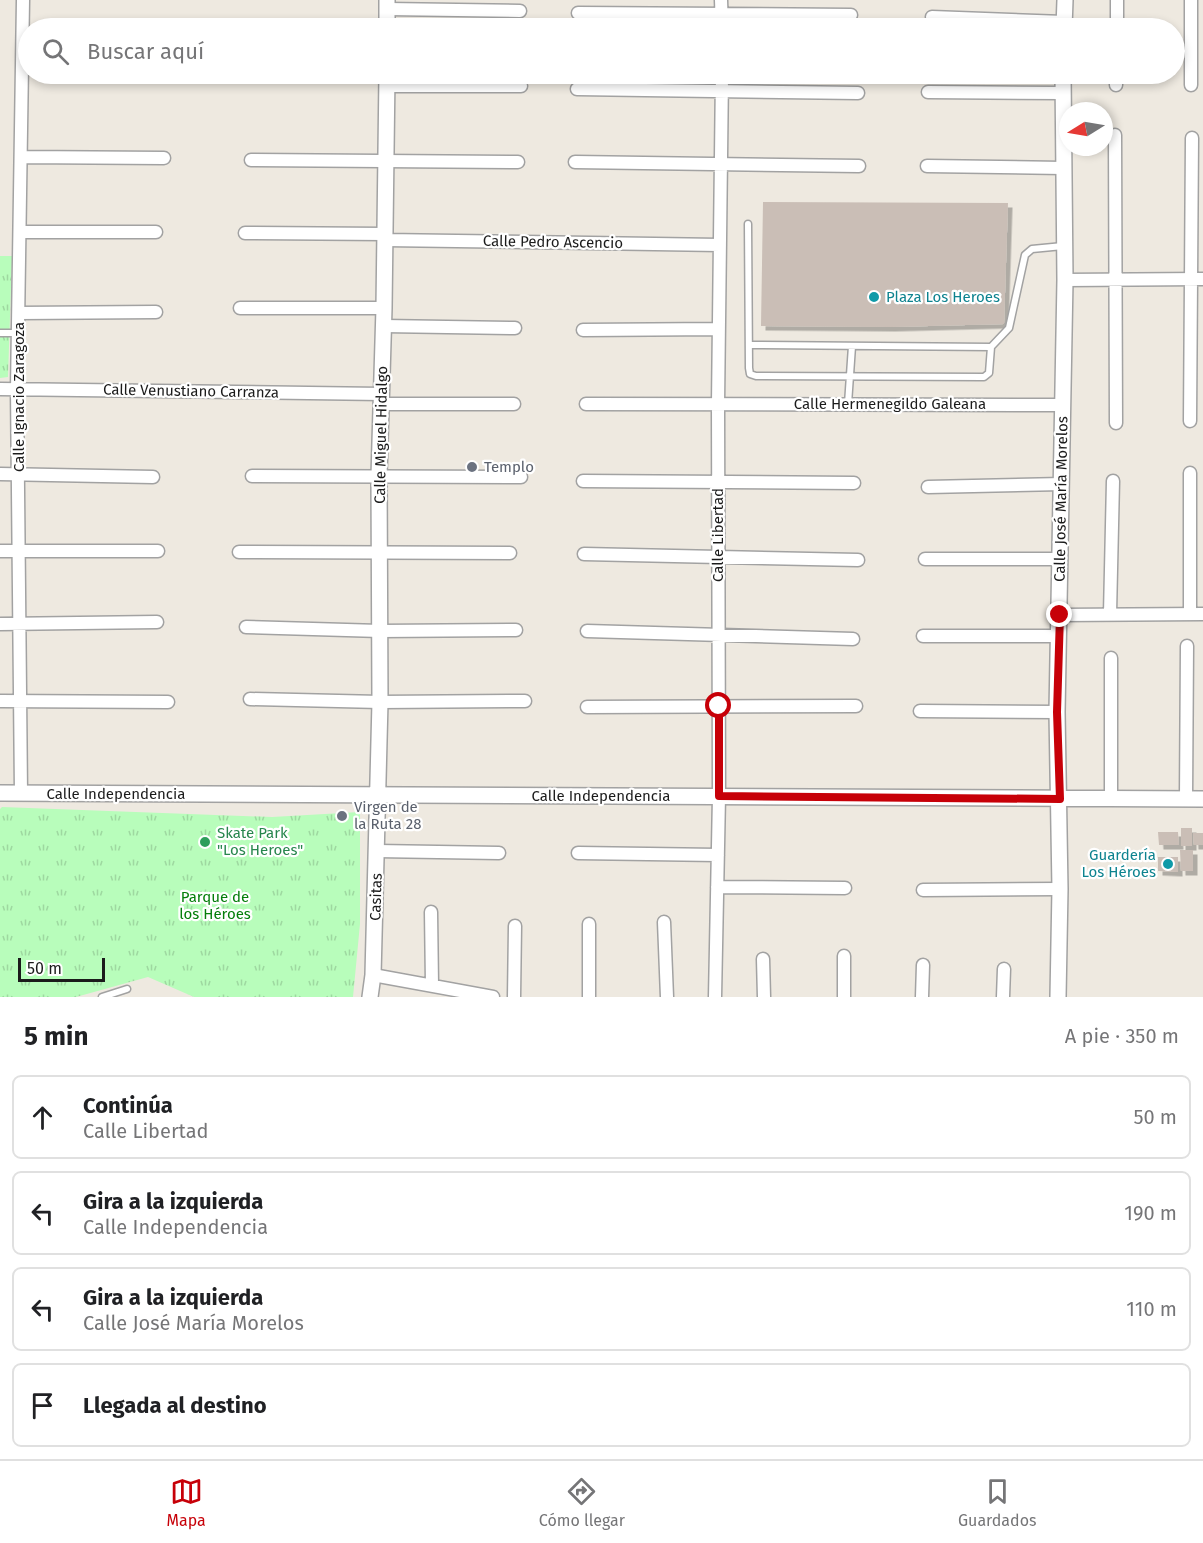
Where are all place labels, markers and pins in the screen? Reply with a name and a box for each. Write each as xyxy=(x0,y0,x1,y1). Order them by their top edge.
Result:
place label: Plaza Los Heroes xyxy=(886,288,1000,306)
marker: Plaza Los Heroes xyxy=(867,290,881,304)
place label: Templo xyxy=(484,458,534,476)
marker: Templo xyxy=(465,460,479,474)
place label: Virgen de la Ruta 28 xyxy=(354,798,421,833)
marker: Virgen de la Ruta 28 xyxy=(335,809,349,823)
place label: Skate Park "Los Heroes" xyxy=(217,824,303,859)
marker: Skate Park "Los Heroes" xyxy=(198,835,212,849)
place label: Guardería Los Héroes xyxy=(1082,846,1156,881)
marker: Guardería Los Héroes xyxy=(1161,857,1175,871)

